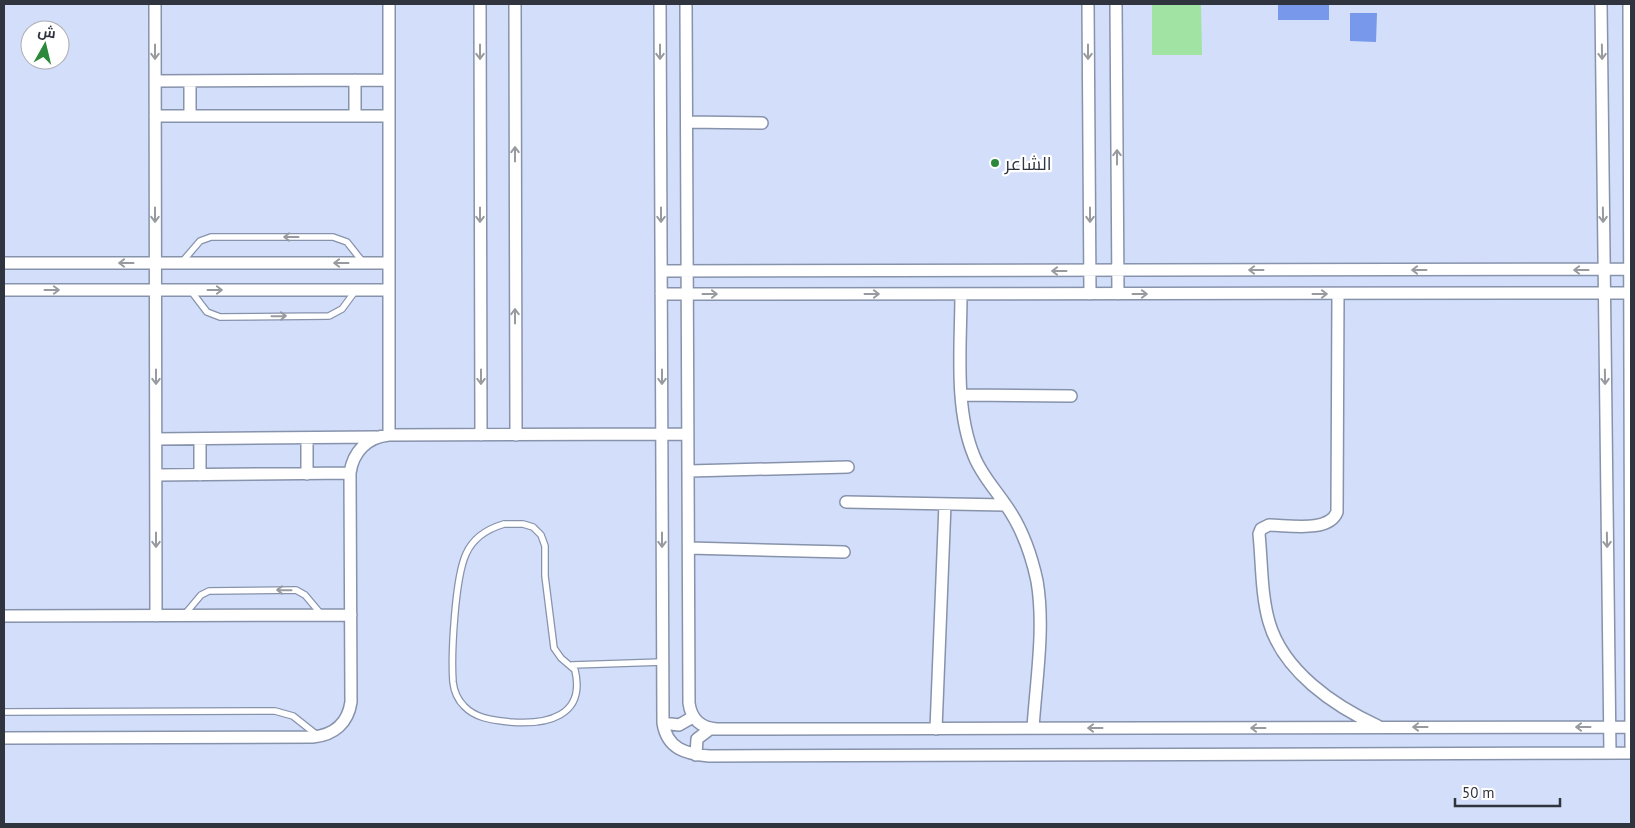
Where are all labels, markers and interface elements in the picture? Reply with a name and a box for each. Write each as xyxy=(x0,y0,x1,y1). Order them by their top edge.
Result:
north arrow xyxy=(20,20,70,70)
text: ش xyxy=(37,22,57,42)
one-way arrow xyxy=(150,44,160,60)
one-way arrow xyxy=(475,44,485,60)
one-way arrow xyxy=(655,44,665,60)
one-way arrow xyxy=(1083,44,1093,60)
one-way arrow xyxy=(1597,44,1606,60)
one-way arrow xyxy=(510,146,520,162)
one-way arrow xyxy=(1112,150,1122,166)
place label: الشاعر xyxy=(1004,152,1052,175)
marker: الشاعر xyxy=(989,157,1001,169)
one-way arrow xyxy=(150,206,160,223)
one-way arrow xyxy=(475,206,485,223)
one-way arrow xyxy=(656,206,666,223)
one-way arrow xyxy=(1085,207,1094,223)
one-way arrow xyxy=(1599,207,1608,223)
one-way arrow xyxy=(283,232,300,242)
one-way arrow xyxy=(118,258,134,268)
one-way arrow xyxy=(333,258,349,268)
one-way arrow xyxy=(1249,265,1265,275)
one-way arrow xyxy=(1411,265,1428,275)
one-way arrow xyxy=(1574,265,1590,275)
one-way arrow xyxy=(1051,266,1068,276)
one-way arrow xyxy=(44,285,60,295)
one-way arrow xyxy=(206,285,223,295)
one-way arrow xyxy=(702,289,718,299)
one-way arrow xyxy=(864,289,880,299)
one-way arrow xyxy=(1132,289,1148,299)
one-way arrow xyxy=(1312,289,1328,299)
one-way arrow xyxy=(511,309,520,325)
one-way arrow xyxy=(270,311,286,321)
one-way arrow xyxy=(151,369,161,385)
one-way arrow xyxy=(476,369,486,385)
one-way arrow xyxy=(657,369,667,385)
one-way arrow xyxy=(1600,369,1610,385)
one-way arrow xyxy=(151,532,161,548)
one-way arrow xyxy=(657,532,667,548)
one-way arrow xyxy=(1602,532,1612,548)
one-way arrow xyxy=(276,585,292,595)
one-way arrow xyxy=(1412,722,1428,732)
one-way arrow xyxy=(1575,722,1591,732)
one-way arrow xyxy=(1087,723,1104,733)
one-way arrow xyxy=(1250,723,1266,733)
scale bar xyxy=(1455,776,1560,808)
text: 50 m xyxy=(1462,783,1495,802)

